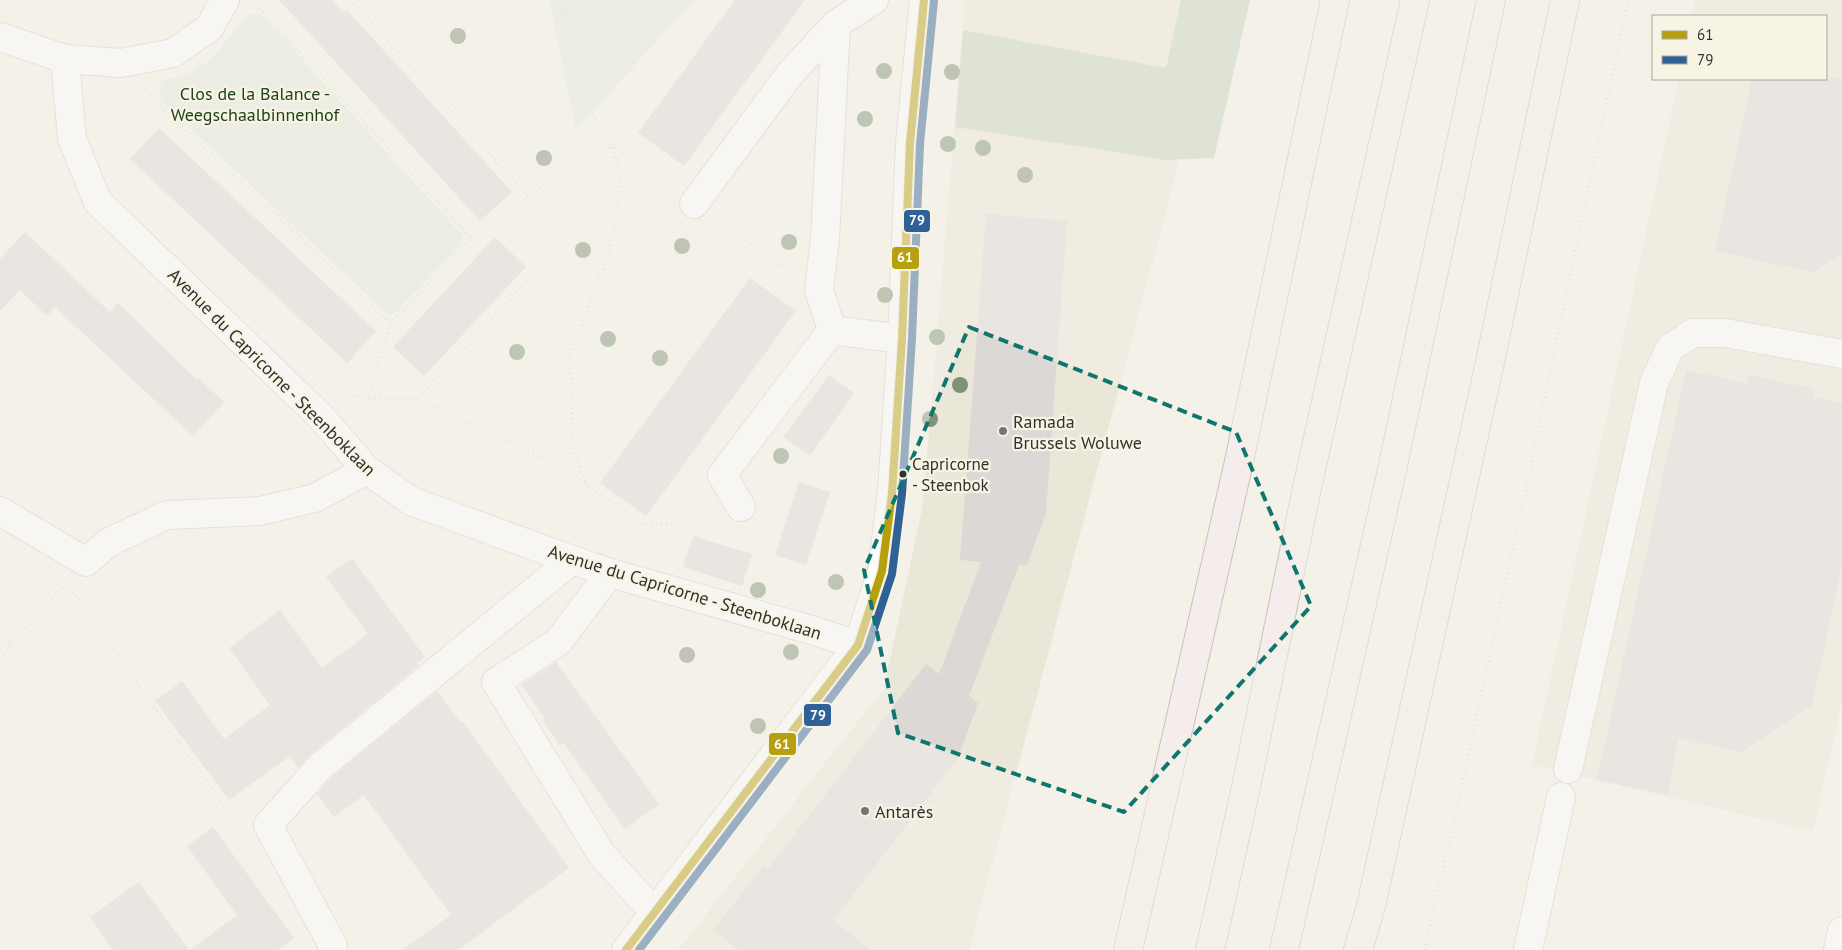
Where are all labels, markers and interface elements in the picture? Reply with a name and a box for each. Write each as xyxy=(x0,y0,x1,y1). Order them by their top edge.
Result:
legend xyxy=(1652,15,1827,80)
text: 61 xyxy=(1697,25,1713,44)
text: 79 xyxy=(1697,50,1713,69)
park label: Clos de la Balance - Weegschaalbinnenhof xyxy=(171,82,341,126)
line badge: 79 xyxy=(903,209,931,233)
text: 79 xyxy=(909,211,925,229)
line badge: 61 xyxy=(891,246,920,270)
text: 61 xyxy=(897,248,913,266)
street label: Avenue du Capricorne - Steenboklaan xyxy=(163,263,381,481)
place label: Ramada Brussels Woluwe xyxy=(1013,410,1142,454)
marker: Ramada Brussels Woluwe xyxy=(997,425,1009,437)
place label: Capricorne - Steenbok xyxy=(912,453,990,496)
marker: Capricorne - Steenbok xyxy=(898,469,908,479)
street label: Avenue du Capricorne - Steenboklaan xyxy=(545,539,825,645)
line badge: 79 xyxy=(803,703,832,727)
text: 79 xyxy=(810,706,826,724)
line badge: 61 xyxy=(768,732,797,756)
text: 61 xyxy=(774,735,790,753)
place label: Antarès xyxy=(875,800,933,823)
marker: Antarès xyxy=(859,805,871,817)

